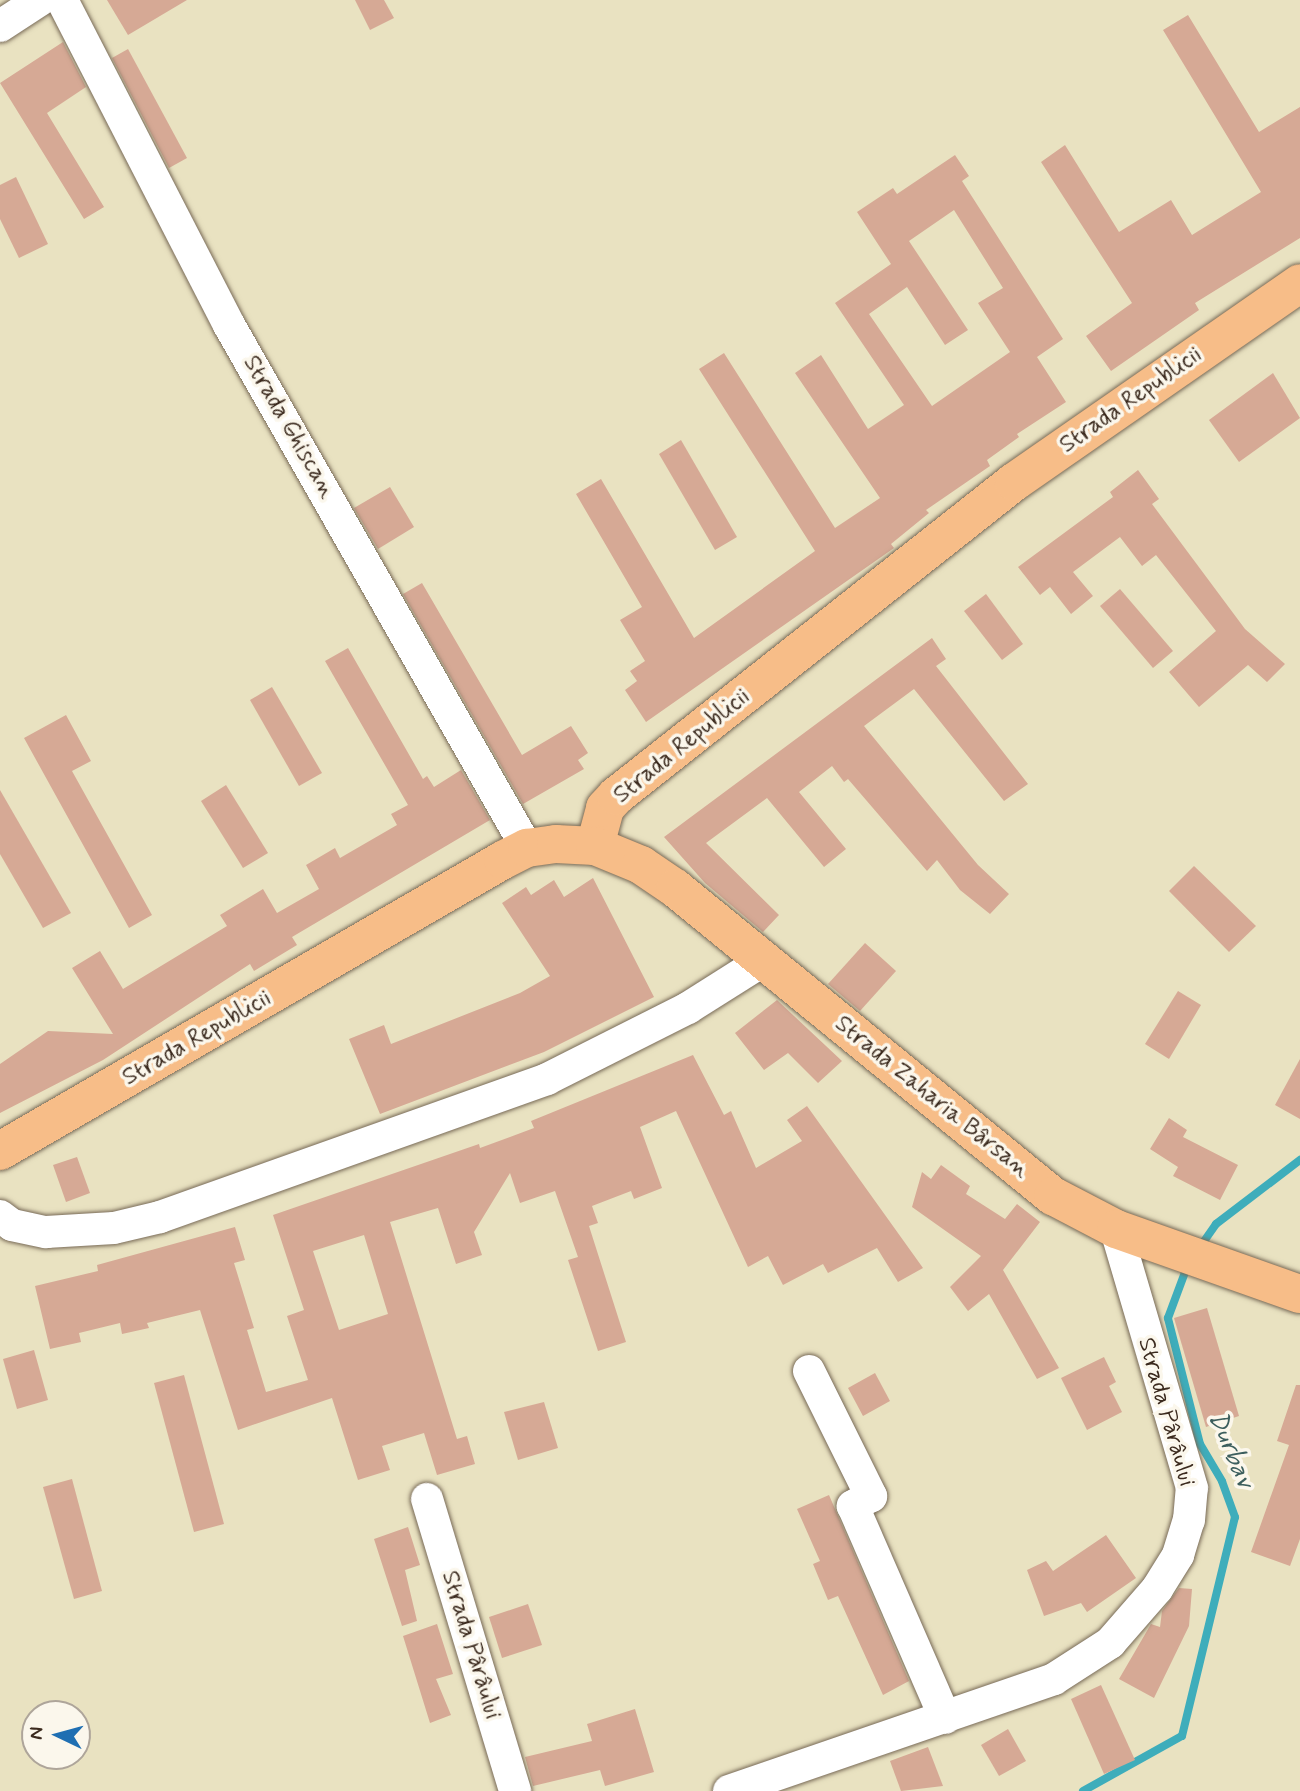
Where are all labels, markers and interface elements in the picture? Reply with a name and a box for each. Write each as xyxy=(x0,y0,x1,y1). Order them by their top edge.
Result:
street label: Strada Republicii xyxy=(1054,340,1208,460)
street label: Strada Ghiscan xyxy=(238,354,340,500)
street label: Strada Republicii xyxy=(608,682,756,810)
street label: Strada Republicii xyxy=(117,984,277,1092)
street label: Strada Zaharia Bârsan xyxy=(828,1009,1036,1185)
street label: Strada Pârâului xyxy=(1131,1334,1201,1490)
water label: Durbav xyxy=(1200,1407,1260,1493)
street label: Strada Pârâului xyxy=(435,1567,507,1723)
north arrow xyxy=(21,1700,91,1770)
text: N xyxy=(24,1726,50,1741)

